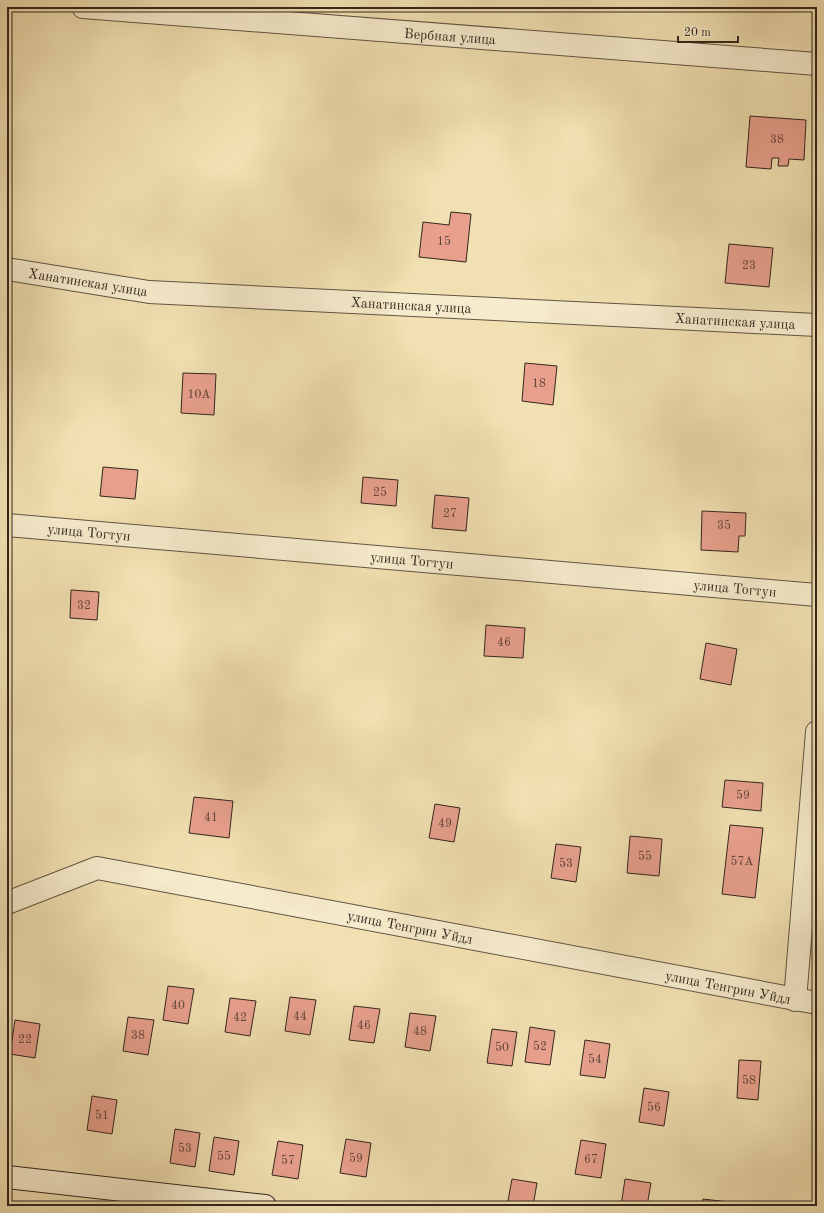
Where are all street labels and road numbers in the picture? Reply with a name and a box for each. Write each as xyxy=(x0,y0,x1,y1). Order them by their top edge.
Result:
street label: Вербная улица xyxy=(404,27,496,47)
street label: Ханатинская улица xyxy=(27,267,149,299)
street label: Ханатинская улица xyxy=(350,296,472,316)
street label: Ханатинская улица xyxy=(674,312,796,332)
street label: улица Тогтун xyxy=(47,522,131,544)
street label: улица Тогтун xyxy=(370,550,454,572)
street label: улица Тогтун xyxy=(693,578,777,600)
street label: улица Тенгрин Уйдл xyxy=(346,909,474,947)
street label: улица Тенгрин Уйдл xyxy=(664,969,792,1007)

